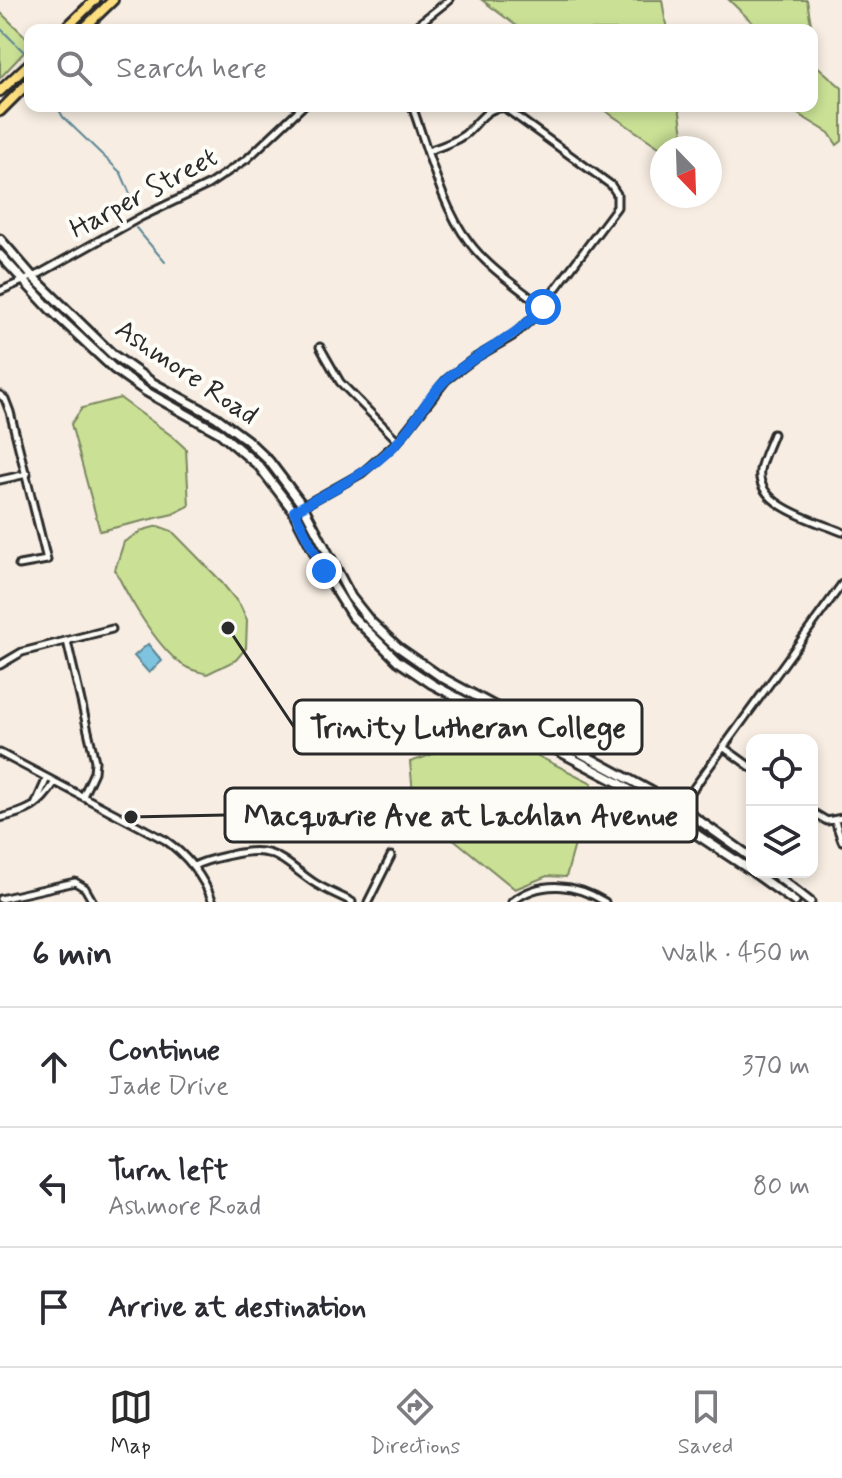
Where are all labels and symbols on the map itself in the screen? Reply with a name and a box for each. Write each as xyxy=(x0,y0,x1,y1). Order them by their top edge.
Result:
north arrow xyxy=(650,136,722,208)
street label: Harper Street xyxy=(63,139,225,249)
route start xyxy=(525,289,561,325)
street label: Ashmore Road xyxy=(107,312,265,434)
route end xyxy=(306,553,342,589)
callout: Trinity Lutheran College xyxy=(294,700,642,754)
text: Trinity Lutheran College xyxy=(310,709,626,751)
callout: Macquarie Ave at Lachlan Avenue xyxy=(225,788,697,842)
text: Macquarie Ave at Lachlan Avenue xyxy=(244,797,678,836)

